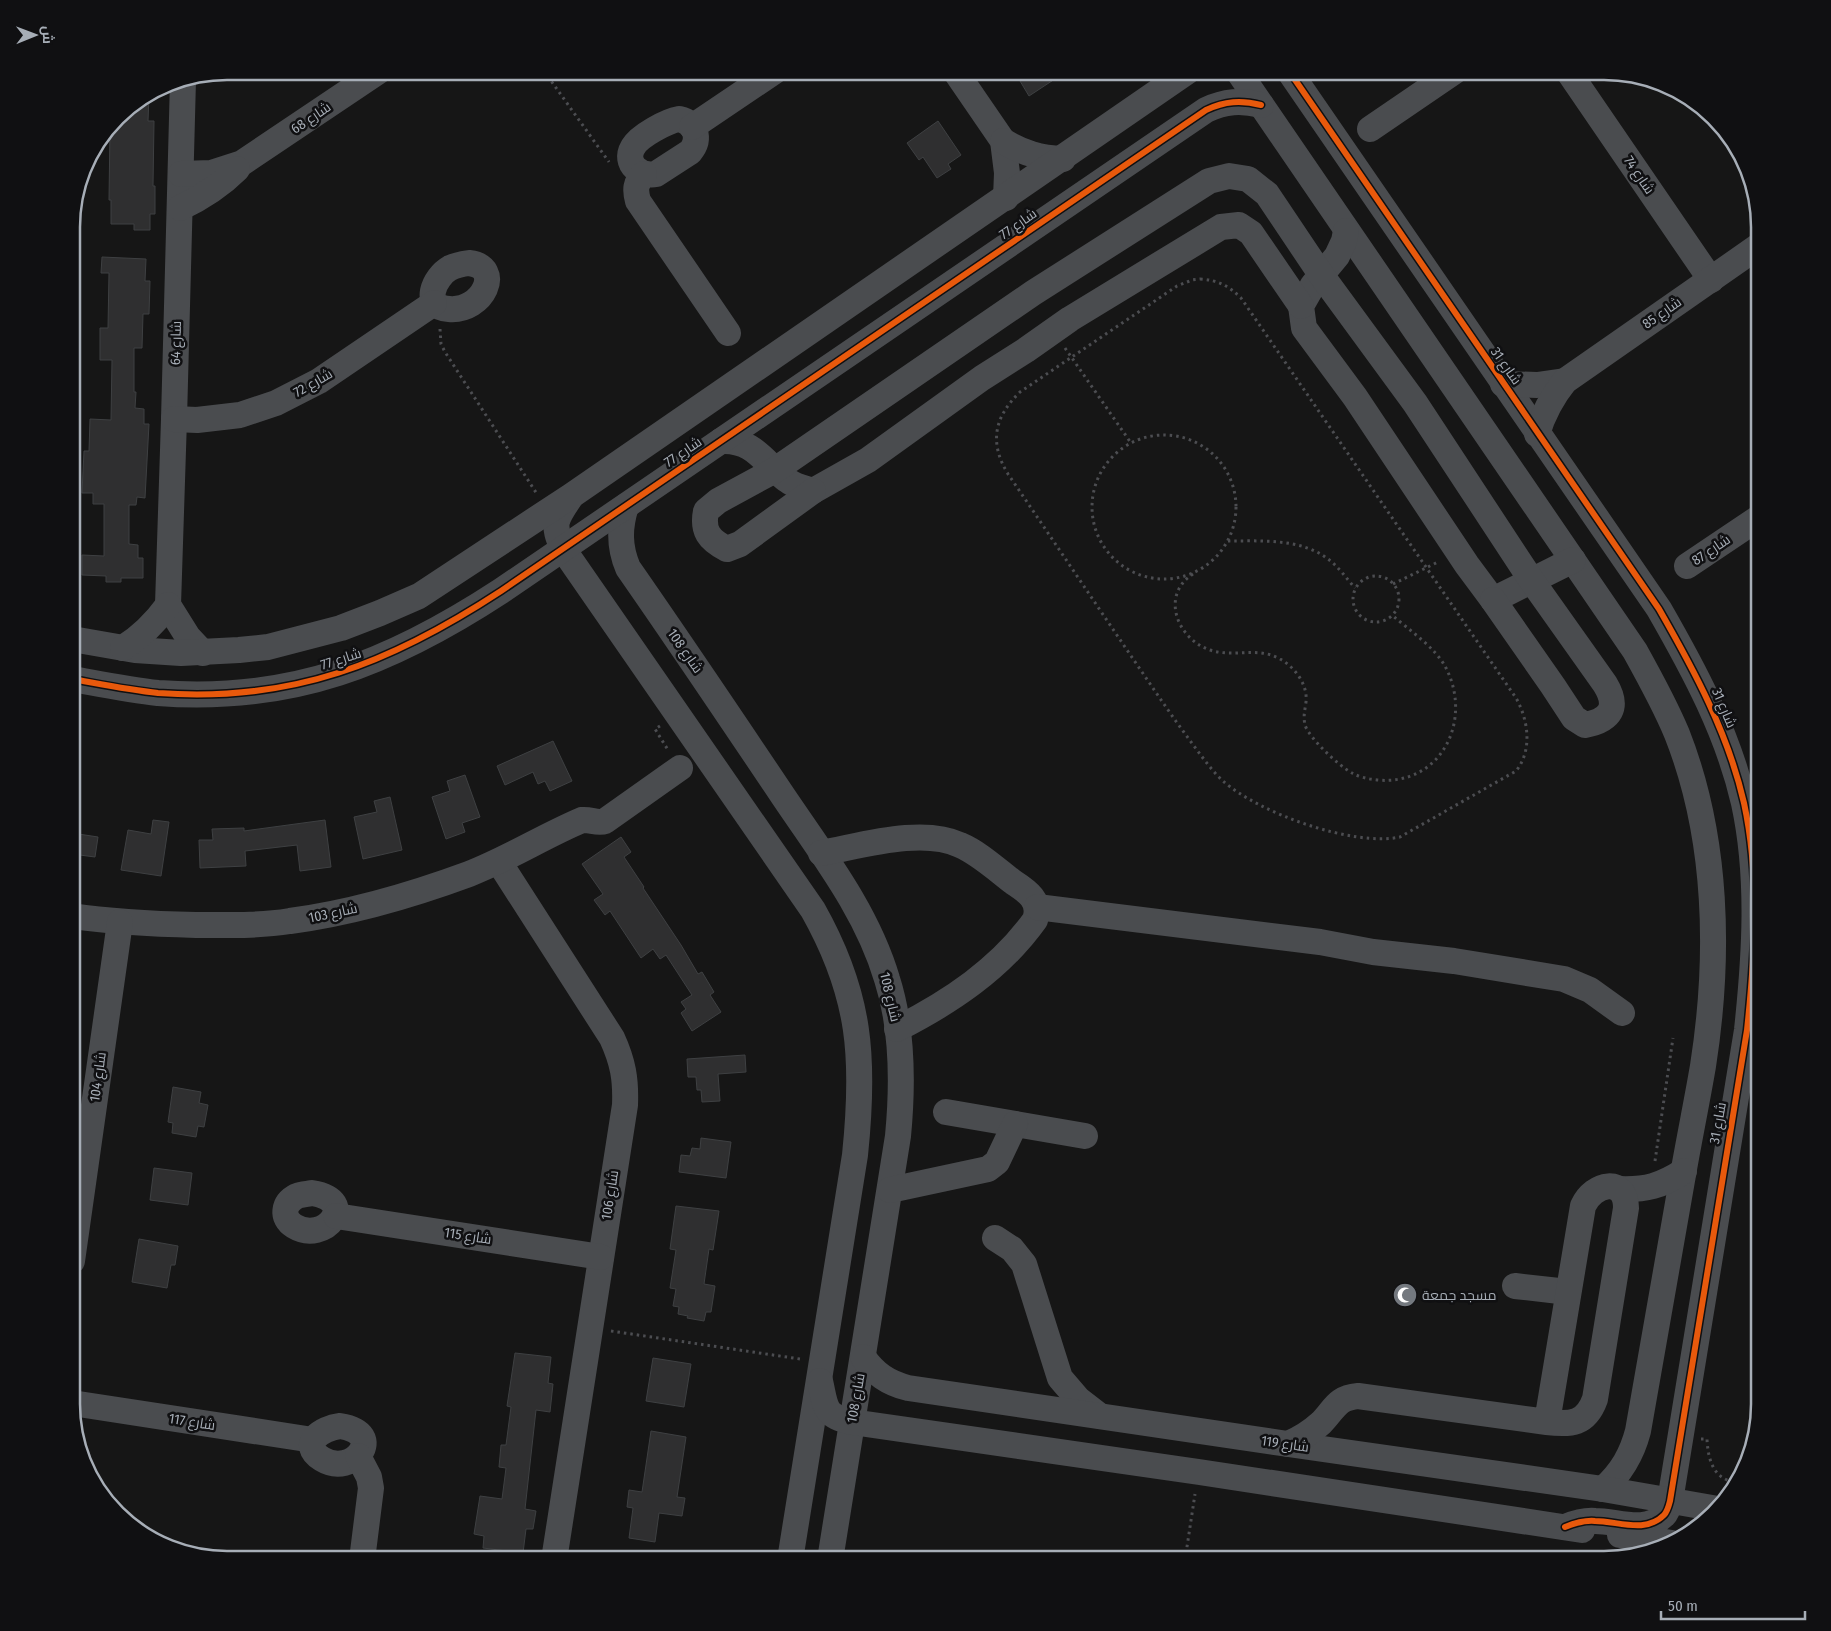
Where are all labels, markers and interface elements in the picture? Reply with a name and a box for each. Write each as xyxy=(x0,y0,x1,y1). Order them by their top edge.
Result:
north arrow xyxy=(10,10,60,60)
text: ش xyxy=(39,26,56,44)
street label: شارع 68 xyxy=(288,99,334,137)
street label: شارع 74 xyxy=(1620,153,1658,197)
street label: شارع 77 xyxy=(996,205,1040,243)
street label: شارع 85 xyxy=(1639,293,1685,333)
street label: شارع 64 xyxy=(167,321,185,365)
street label: شارع 31 xyxy=(1487,344,1525,388)
street label: شارع 72 xyxy=(291,365,335,401)
street label: شارع 77 xyxy=(661,433,705,471)
street label: شارع 87 xyxy=(1688,531,1734,569)
street label: شارع 108 xyxy=(664,626,706,676)
street label: شارع 77 xyxy=(318,644,364,674)
street label: شارع 31 xyxy=(1708,685,1740,731)
street label: شارع 103 xyxy=(307,900,359,926)
street label: شارع 108 xyxy=(876,971,904,1023)
street label: شارع 104 xyxy=(86,1051,110,1103)
street label: شارع 31 xyxy=(1706,1101,1730,1145)
street label: شارع 106 xyxy=(598,1169,622,1221)
street label: شارع 115 xyxy=(443,1224,493,1248)
mosque icon: مسجد جمعة xyxy=(1392,1282,1418,1308)
place label: مسجد جمعة xyxy=(1422,1287,1496,1304)
street label: شارع 108 xyxy=(843,1372,869,1424)
street label: شارع 117 xyxy=(168,1410,216,1434)
street label: شارع 119 xyxy=(1260,1432,1310,1456)
scale bar xyxy=(1661,1588,1805,1620)
text: 50 m xyxy=(1668,1597,1698,1615)

